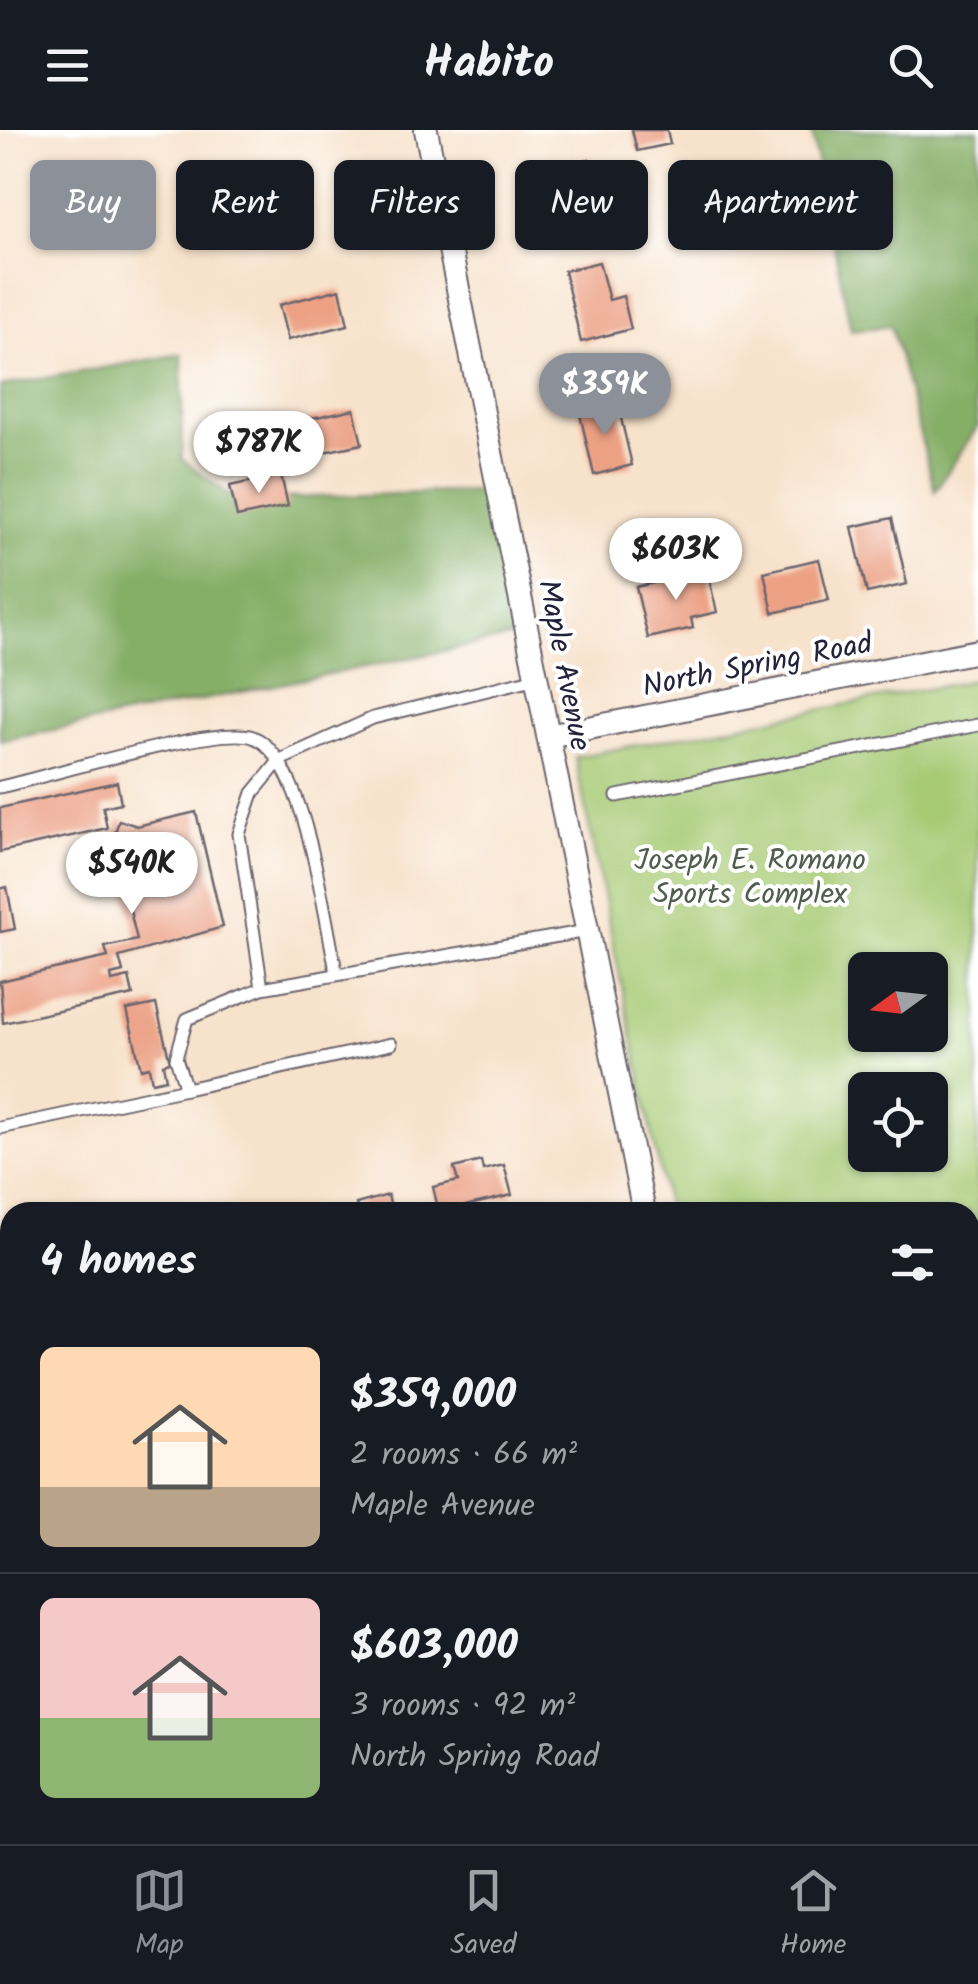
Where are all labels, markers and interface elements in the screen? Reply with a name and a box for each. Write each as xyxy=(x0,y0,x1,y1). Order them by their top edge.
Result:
text: Habito xyxy=(424,29,554,101)
icon: menu xyxy=(40,38,95,93)
icon: search xyxy=(883,38,938,93)
chip: Buy xyxy=(30,160,156,250)
chip: Rent xyxy=(176,160,314,250)
chip: Filters xyxy=(334,160,495,250)
chip: New xyxy=(515,160,648,250)
chip: Apartment xyxy=(668,160,893,250)
pin: $359K xyxy=(535,353,675,438)
text: $359K xyxy=(561,360,649,411)
pin: $787K xyxy=(189,411,329,496)
text: $787K xyxy=(215,418,303,469)
pin: $603K xyxy=(606,518,746,603)
text: $603K xyxy=(631,525,721,576)
street label: Maple Avenue xyxy=(523,576,603,755)
street label: North Spring Road xyxy=(638,620,877,712)
pin: $540K xyxy=(62,832,202,917)
park label: Joseph E. Romano Sports Complex xyxy=(634,837,866,919)
text: $540K xyxy=(88,839,176,890)
north arrow xyxy=(848,952,948,1052)
map controls xyxy=(848,952,948,1172)
button: locate xyxy=(848,1072,948,1172)
text: 4 homes xyxy=(40,1229,196,1296)
icon: filters xyxy=(885,1235,940,1290)
text: $359,000 xyxy=(350,1363,516,1430)
icon: home xyxy=(120,1387,240,1507)
text: 2 rooms · 66 m² xyxy=(350,1430,577,1481)
text: Maple Avenue xyxy=(350,1481,535,1532)
text: $603,000 xyxy=(350,1614,518,1681)
icon: home xyxy=(120,1638,240,1758)
text: 3 rooms · 92 m² xyxy=(350,1681,575,1732)
text: North Spring Road xyxy=(350,1732,599,1783)
tab: Map xyxy=(132,1863,187,1968)
tab: Saved xyxy=(450,1863,517,1968)
tab: Home xyxy=(780,1863,846,1968)

